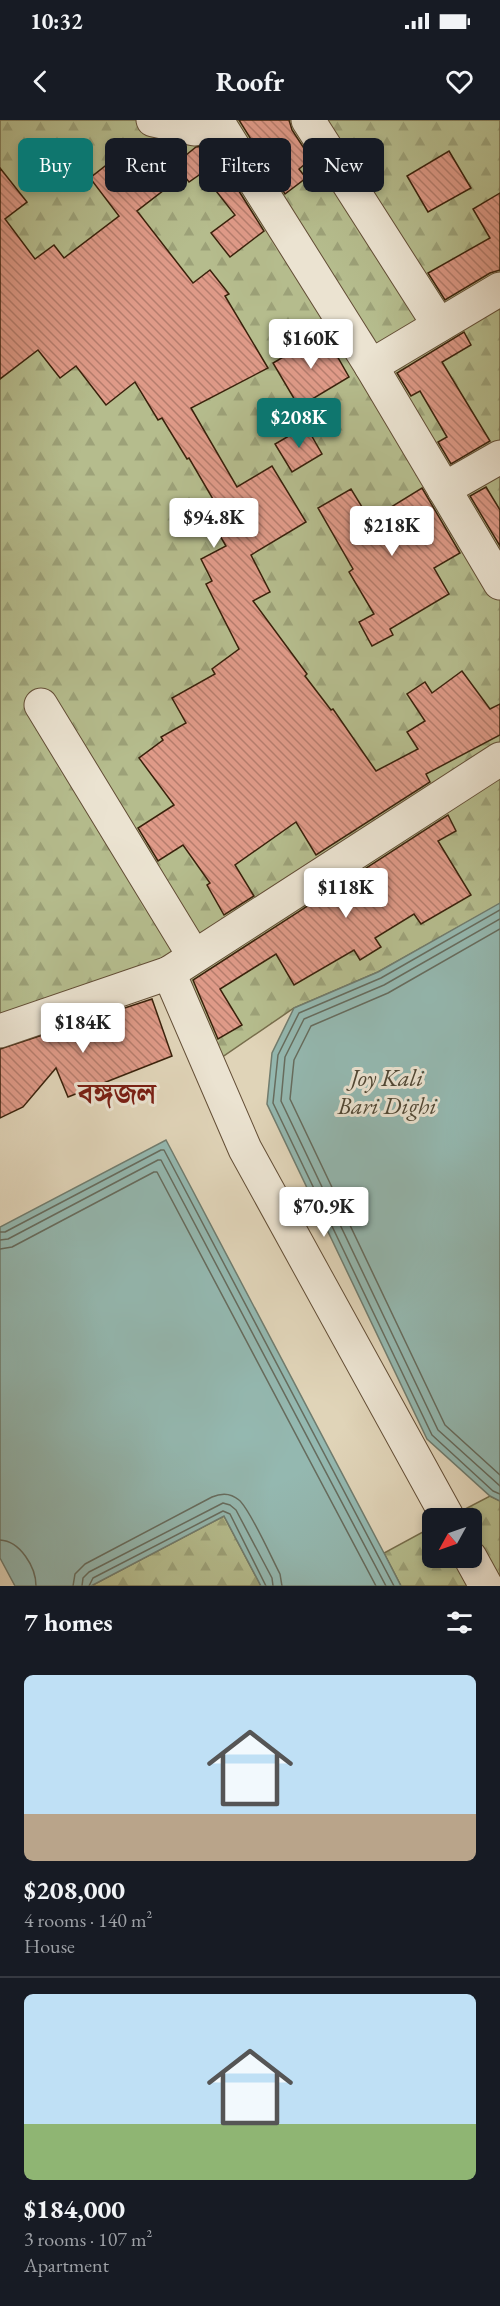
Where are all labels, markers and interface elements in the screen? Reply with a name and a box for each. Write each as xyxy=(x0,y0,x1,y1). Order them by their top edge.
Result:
text: 10:32 xyxy=(30,7,83,36)
text: Roofr xyxy=(216,64,284,99)
icon: back xyxy=(24,65,57,98)
icon: heart xyxy=(443,65,476,98)
chip: Buy xyxy=(18,138,93,192)
chip: Rent xyxy=(105,138,187,192)
chip: Filters xyxy=(199,138,291,192)
chip: New xyxy=(303,138,384,192)
pin: $160K xyxy=(269,319,353,370)
text: $160K xyxy=(283,325,339,351)
pin: $208K xyxy=(257,398,341,449)
text: $208K xyxy=(271,404,327,430)
pin: $94.8K xyxy=(165,498,263,549)
text: $94.8K xyxy=(183,504,245,530)
pin: $218K xyxy=(350,506,434,557)
text: $218K xyxy=(364,512,420,538)
pin: $118K xyxy=(304,868,388,919)
text: $118K xyxy=(318,874,374,900)
pin: $184K xyxy=(41,1003,125,1054)
text: $184K xyxy=(55,1009,111,1035)
water label: Joy Kali Bari Dighi xyxy=(336,1062,438,1121)
district label: বঙ্গজল xyxy=(77,1075,158,1111)
pin: $70.9K xyxy=(275,1187,373,1238)
text: $70.9K xyxy=(293,1193,355,1219)
north arrow xyxy=(422,1508,482,1568)
map controls xyxy=(422,1508,482,1568)
text: 7 homes xyxy=(24,1605,113,1639)
icon: filters xyxy=(443,1606,476,1639)
icon: home xyxy=(196,1714,304,1822)
text: $208,000 xyxy=(24,1873,125,1907)
text: 4 rooms · 140 m² xyxy=(24,1907,152,1933)
text: House xyxy=(24,1933,75,1959)
icon: home xyxy=(196,2033,304,2141)
text: $184,000 xyxy=(24,2192,125,2226)
text: 3 rooms · 107 m² xyxy=(24,2226,152,2252)
text: Apartment xyxy=(24,2252,109,2278)

